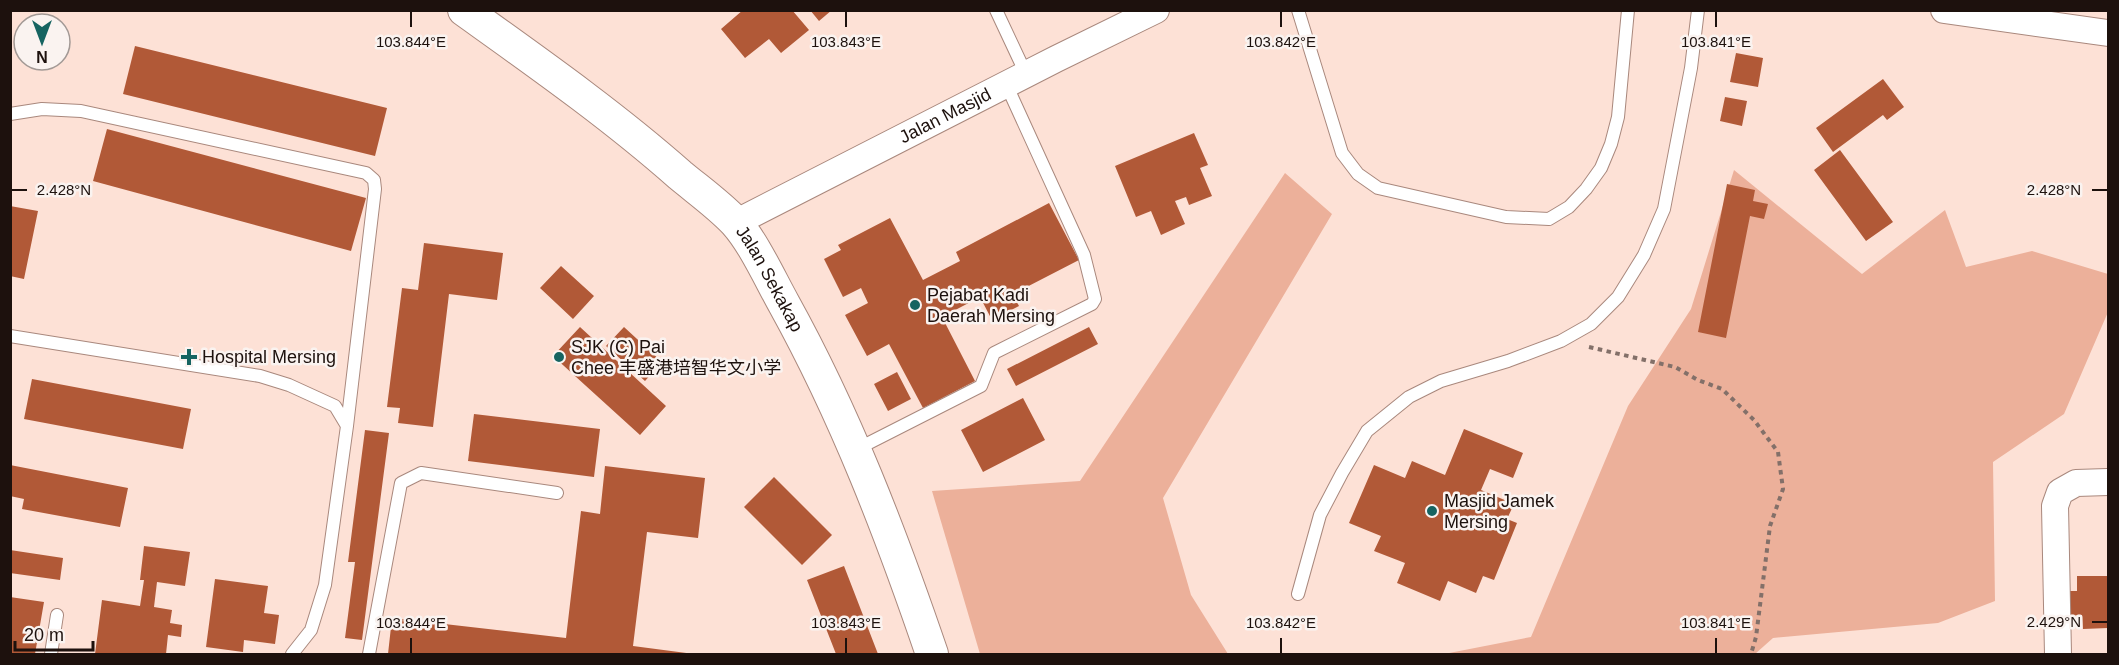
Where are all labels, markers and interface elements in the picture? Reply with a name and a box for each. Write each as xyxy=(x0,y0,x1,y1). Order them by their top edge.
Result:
north arrow xyxy=(12,12,72,72)
text: 103.844°E xyxy=(376,33,446,50)
text: 103.843°E xyxy=(811,33,881,50)
text: 103.842°E xyxy=(1246,33,1316,50)
text: 103.841°E xyxy=(1681,33,1751,50)
text: N xyxy=(36,48,48,65)
street label: Jalan Masjid xyxy=(896,84,994,147)
text: 2.428°N xyxy=(37,181,91,198)
text: 2.428°N xyxy=(2027,181,2081,198)
street label: Jalan Sekakap xyxy=(732,222,807,335)
place label: Pejabat Kadi Daerah Mersing xyxy=(927,285,1055,326)
marker: Pejabat Kadi Daerah Mersing xyxy=(908,298,922,312)
place label: SJK (C) Pai Chee 丰盛港培智华文小学 xyxy=(571,337,781,378)
place label: Hospital Mersing xyxy=(202,347,336,367)
marker: Hospital Mersing xyxy=(180,348,198,366)
marker: SJK (C) Pai Chee 丰盛港培智华文小学 xyxy=(552,350,566,364)
place label: Masjid Jamek Mersing xyxy=(1444,491,1555,532)
marker: Masjid Jamek Mersing xyxy=(1425,504,1439,518)
text: 2.429°N xyxy=(2027,613,2081,630)
scale bar xyxy=(15,614,93,652)
text: 103.844°E xyxy=(376,614,446,631)
text: 103.843°E xyxy=(811,614,881,631)
text: 103.842°E xyxy=(1246,614,1316,631)
text: 103.841°E xyxy=(1681,614,1751,631)
text: 20 m xyxy=(24,625,64,645)

